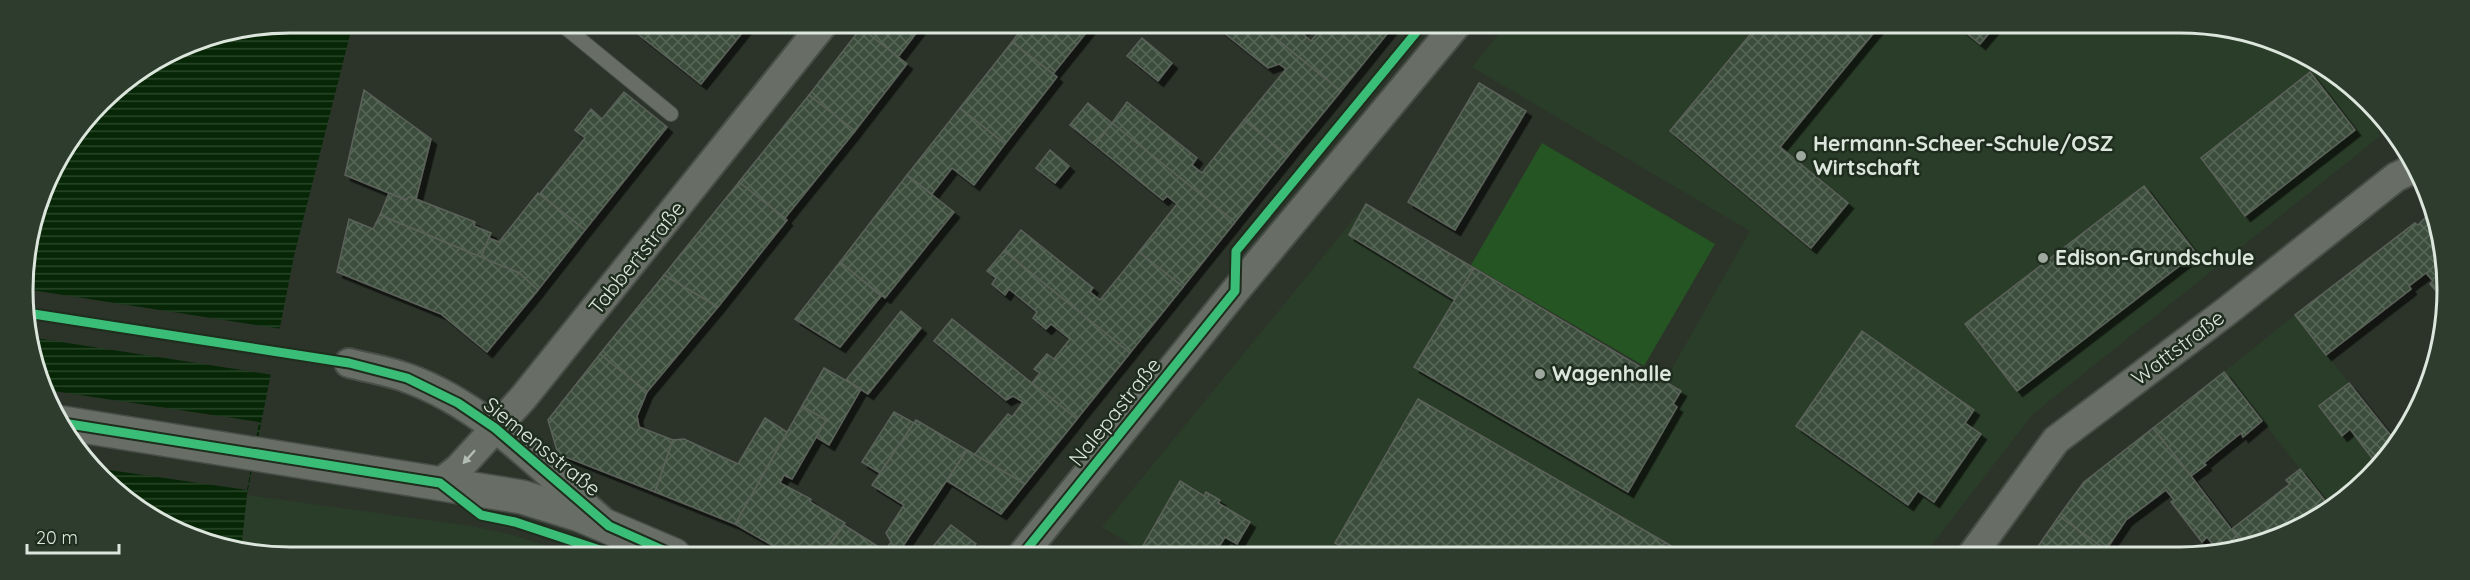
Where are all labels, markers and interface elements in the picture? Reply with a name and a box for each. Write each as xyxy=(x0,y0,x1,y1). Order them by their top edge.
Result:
place label: Hermann-Scheer-Schule/OSZ Wirtschaft xyxy=(1813,130,2113,180)
marker: Hermann-Scheer-Schule/OSZ Wirtschaft xyxy=(1794,149,1808,163)
street label: Tabbertstraße xyxy=(583,195,690,319)
place label: Edison-Grundschule xyxy=(2055,244,2254,270)
marker: Edison-Grundschule xyxy=(2036,251,2050,265)
street label: Wattstraße xyxy=(2126,304,2229,391)
street label: Nalepastraße xyxy=(1063,352,1166,471)
place label: Wagenhalle xyxy=(1552,360,1672,386)
marker: Wagenhalle xyxy=(1533,367,1547,381)
street label: Siemensstraße xyxy=(479,391,606,501)
one-way arrow xyxy=(463,449,476,464)
scale bar xyxy=(27,517,118,555)
text: 20 m xyxy=(36,526,78,549)

